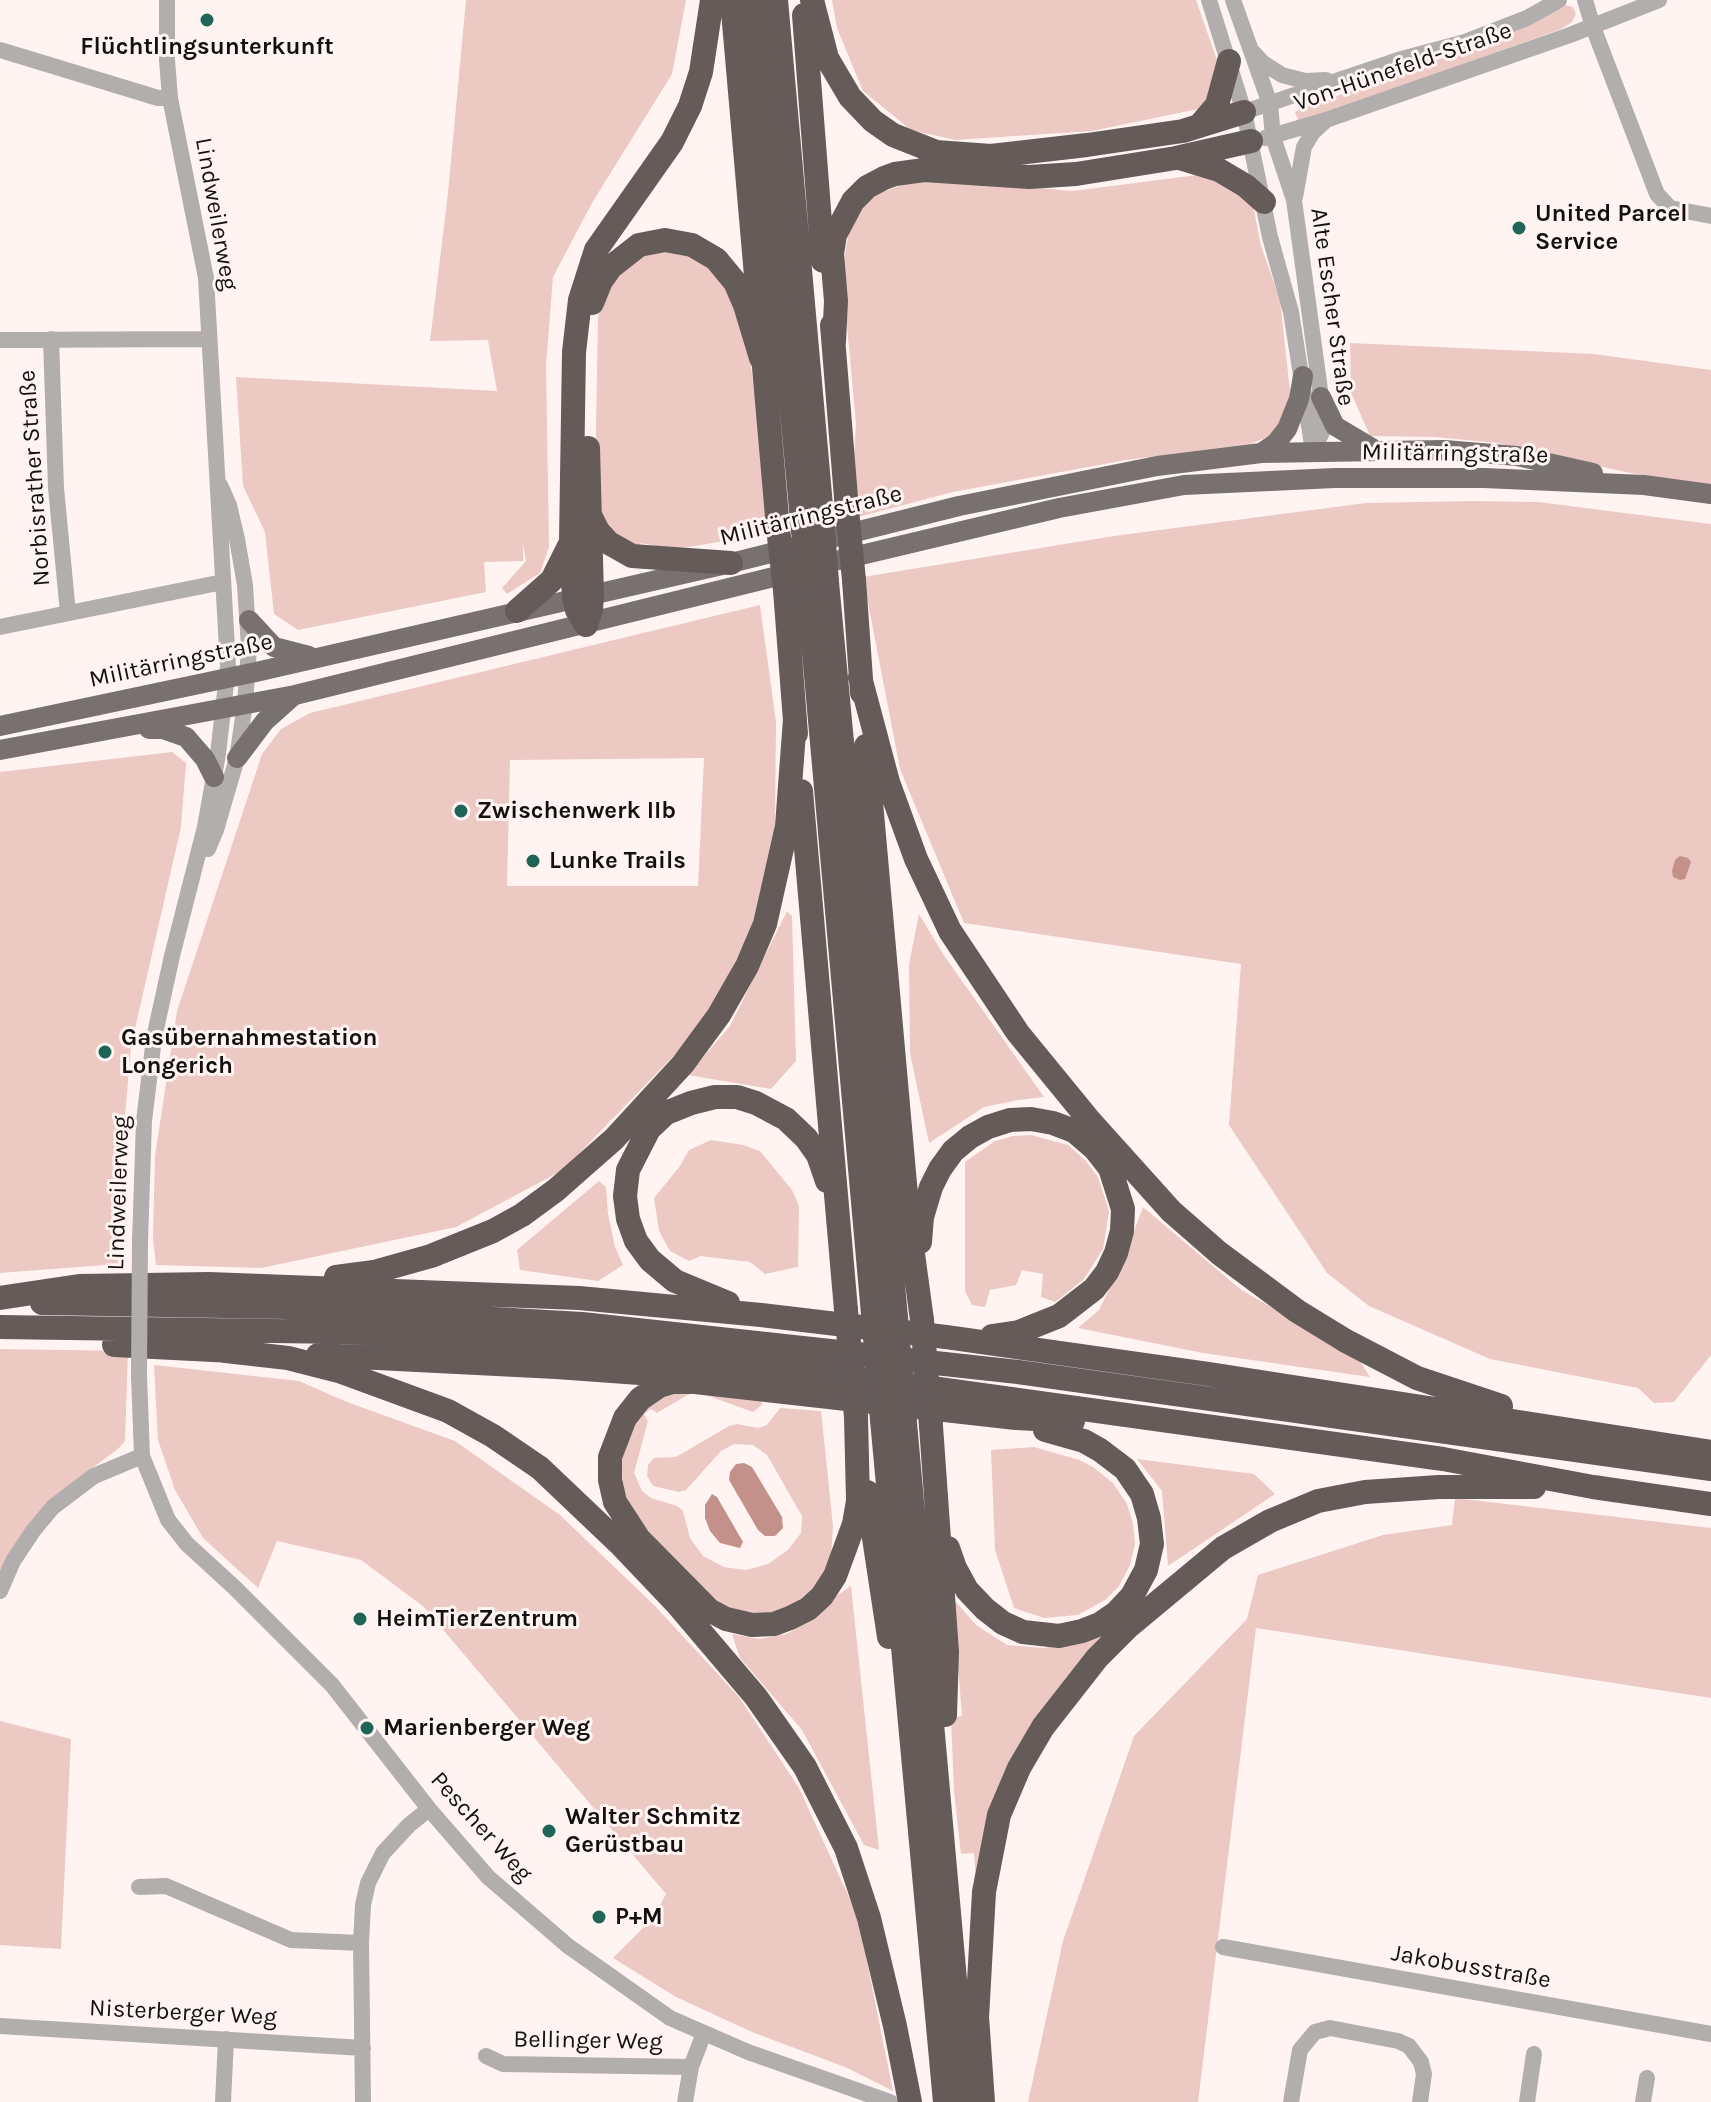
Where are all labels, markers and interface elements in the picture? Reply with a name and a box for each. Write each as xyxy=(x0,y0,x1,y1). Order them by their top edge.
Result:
marker: Flüchtlingsunterkunft xyxy=(198,11,216,29)
street label: Von-Hünefeld-Straße xyxy=(1290,16,1516,118)
place label: Flüchtlingsunterkunft xyxy=(80,33,334,61)
street label: Lindweilerweg xyxy=(188,135,244,293)
place label: United Parcel Service xyxy=(1535,200,1688,256)
street label: Alte Escher Straße xyxy=(1304,206,1360,408)
marker: United Parcel Service xyxy=(1510,219,1528,237)
street label: Norbisrather Straße xyxy=(13,369,57,587)
street label: Militärringstraße xyxy=(1361,438,1549,470)
street label: Militärringstraße xyxy=(717,479,905,553)
street label: Militärringstraße xyxy=(87,628,275,694)
place label: Zwischenwerk IIb xyxy=(477,797,676,825)
marker: Zwischenwerk IIb xyxy=(452,802,470,820)
place label: Lunke Trails xyxy=(549,847,686,875)
marker: Lunke Trails xyxy=(524,852,542,870)
place label: Gasübernahmestation Longerich xyxy=(121,1024,377,1080)
marker: Gasübernahmestation Longerich xyxy=(96,1043,114,1061)
street label: Lindweilerweg xyxy=(102,1115,136,1271)
place label: HeimTierZentrum xyxy=(376,1605,578,1633)
marker: HeimTierZentrum xyxy=(351,1610,369,1628)
place label: Marienberger Weg xyxy=(383,1714,590,1742)
marker: Marienberger Weg xyxy=(358,1719,376,1737)
street label: Pescher Weg xyxy=(424,1766,538,1888)
place label: Walter Schmitz Gerüstbau xyxy=(565,1803,741,1859)
marker: Walter Schmitz Gerüstbau xyxy=(540,1822,558,1840)
place label: P+M xyxy=(615,1903,663,1931)
marker: P+M xyxy=(590,1908,608,1926)
street label: Jakobusstraße xyxy=(1389,1939,1553,1995)
street label: Nisterberger Weg xyxy=(88,1994,278,2032)
street label: Bellinger Weg xyxy=(513,2025,663,2057)

